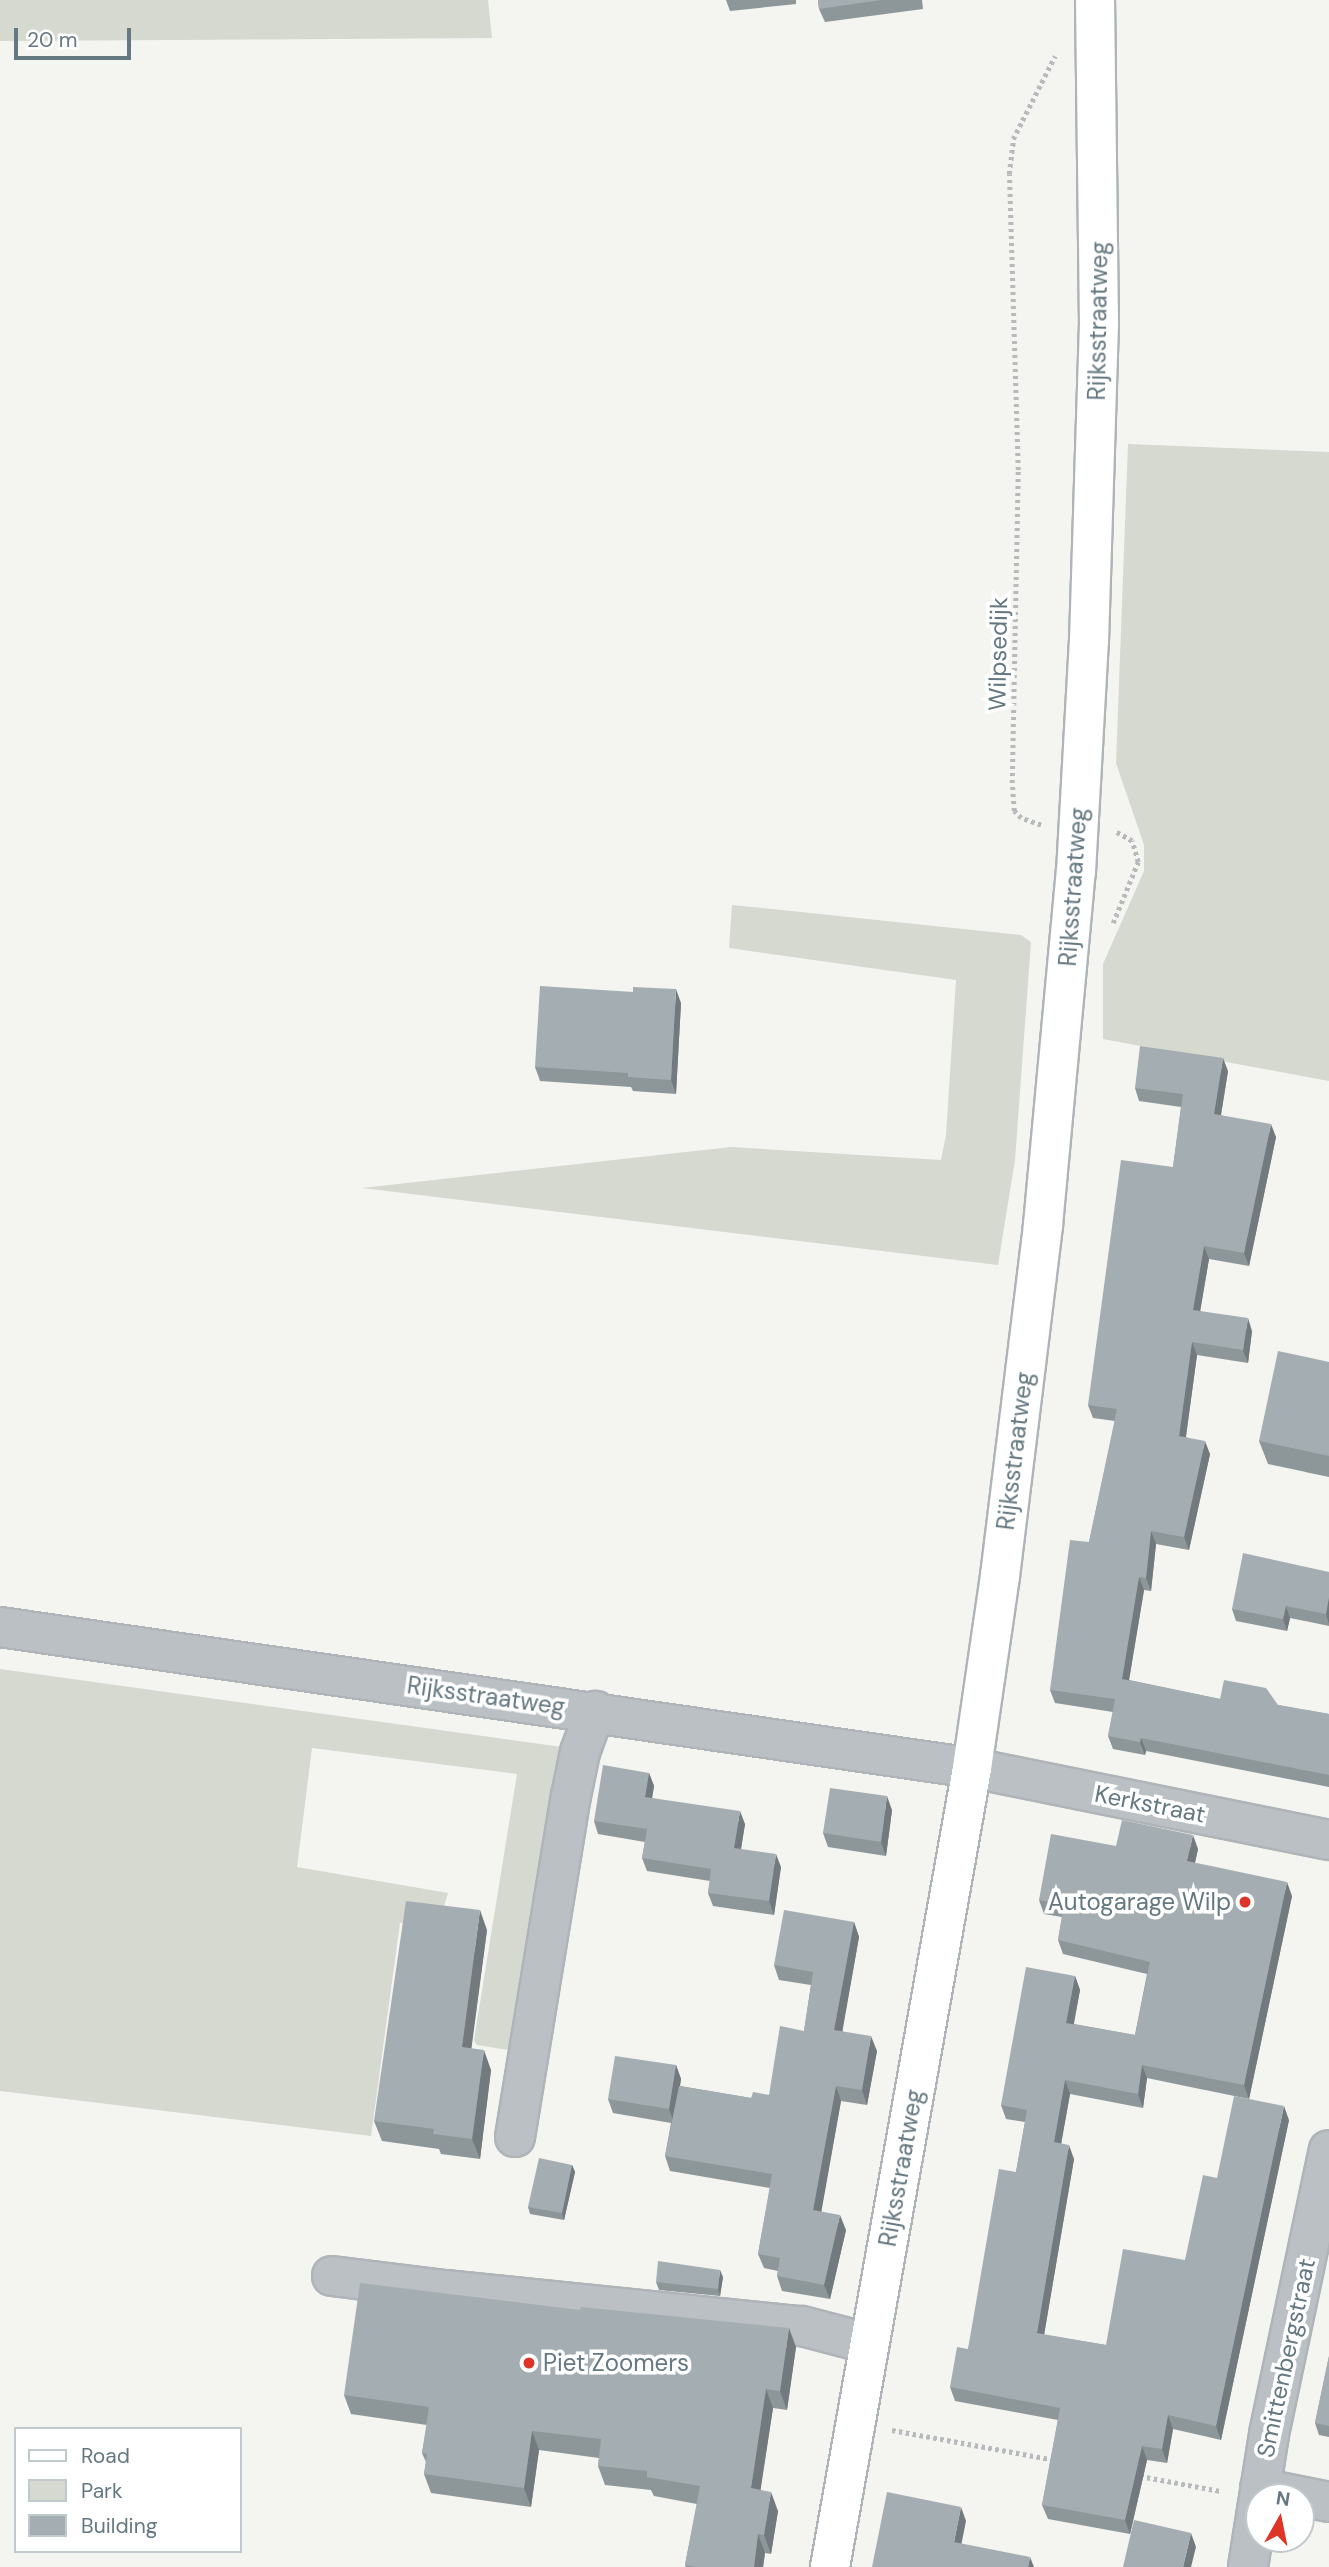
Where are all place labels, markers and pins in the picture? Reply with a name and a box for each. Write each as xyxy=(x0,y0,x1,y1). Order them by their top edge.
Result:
place label: Autogarage Wilp xyxy=(1048,1888,1231,1916)
marker: Autogarage Wilp xyxy=(1237,1894,1253,1910)
place label: Piet Zoomers xyxy=(543,2349,689,2377)
marker: Piet Zoomers xyxy=(521,2355,537,2371)

